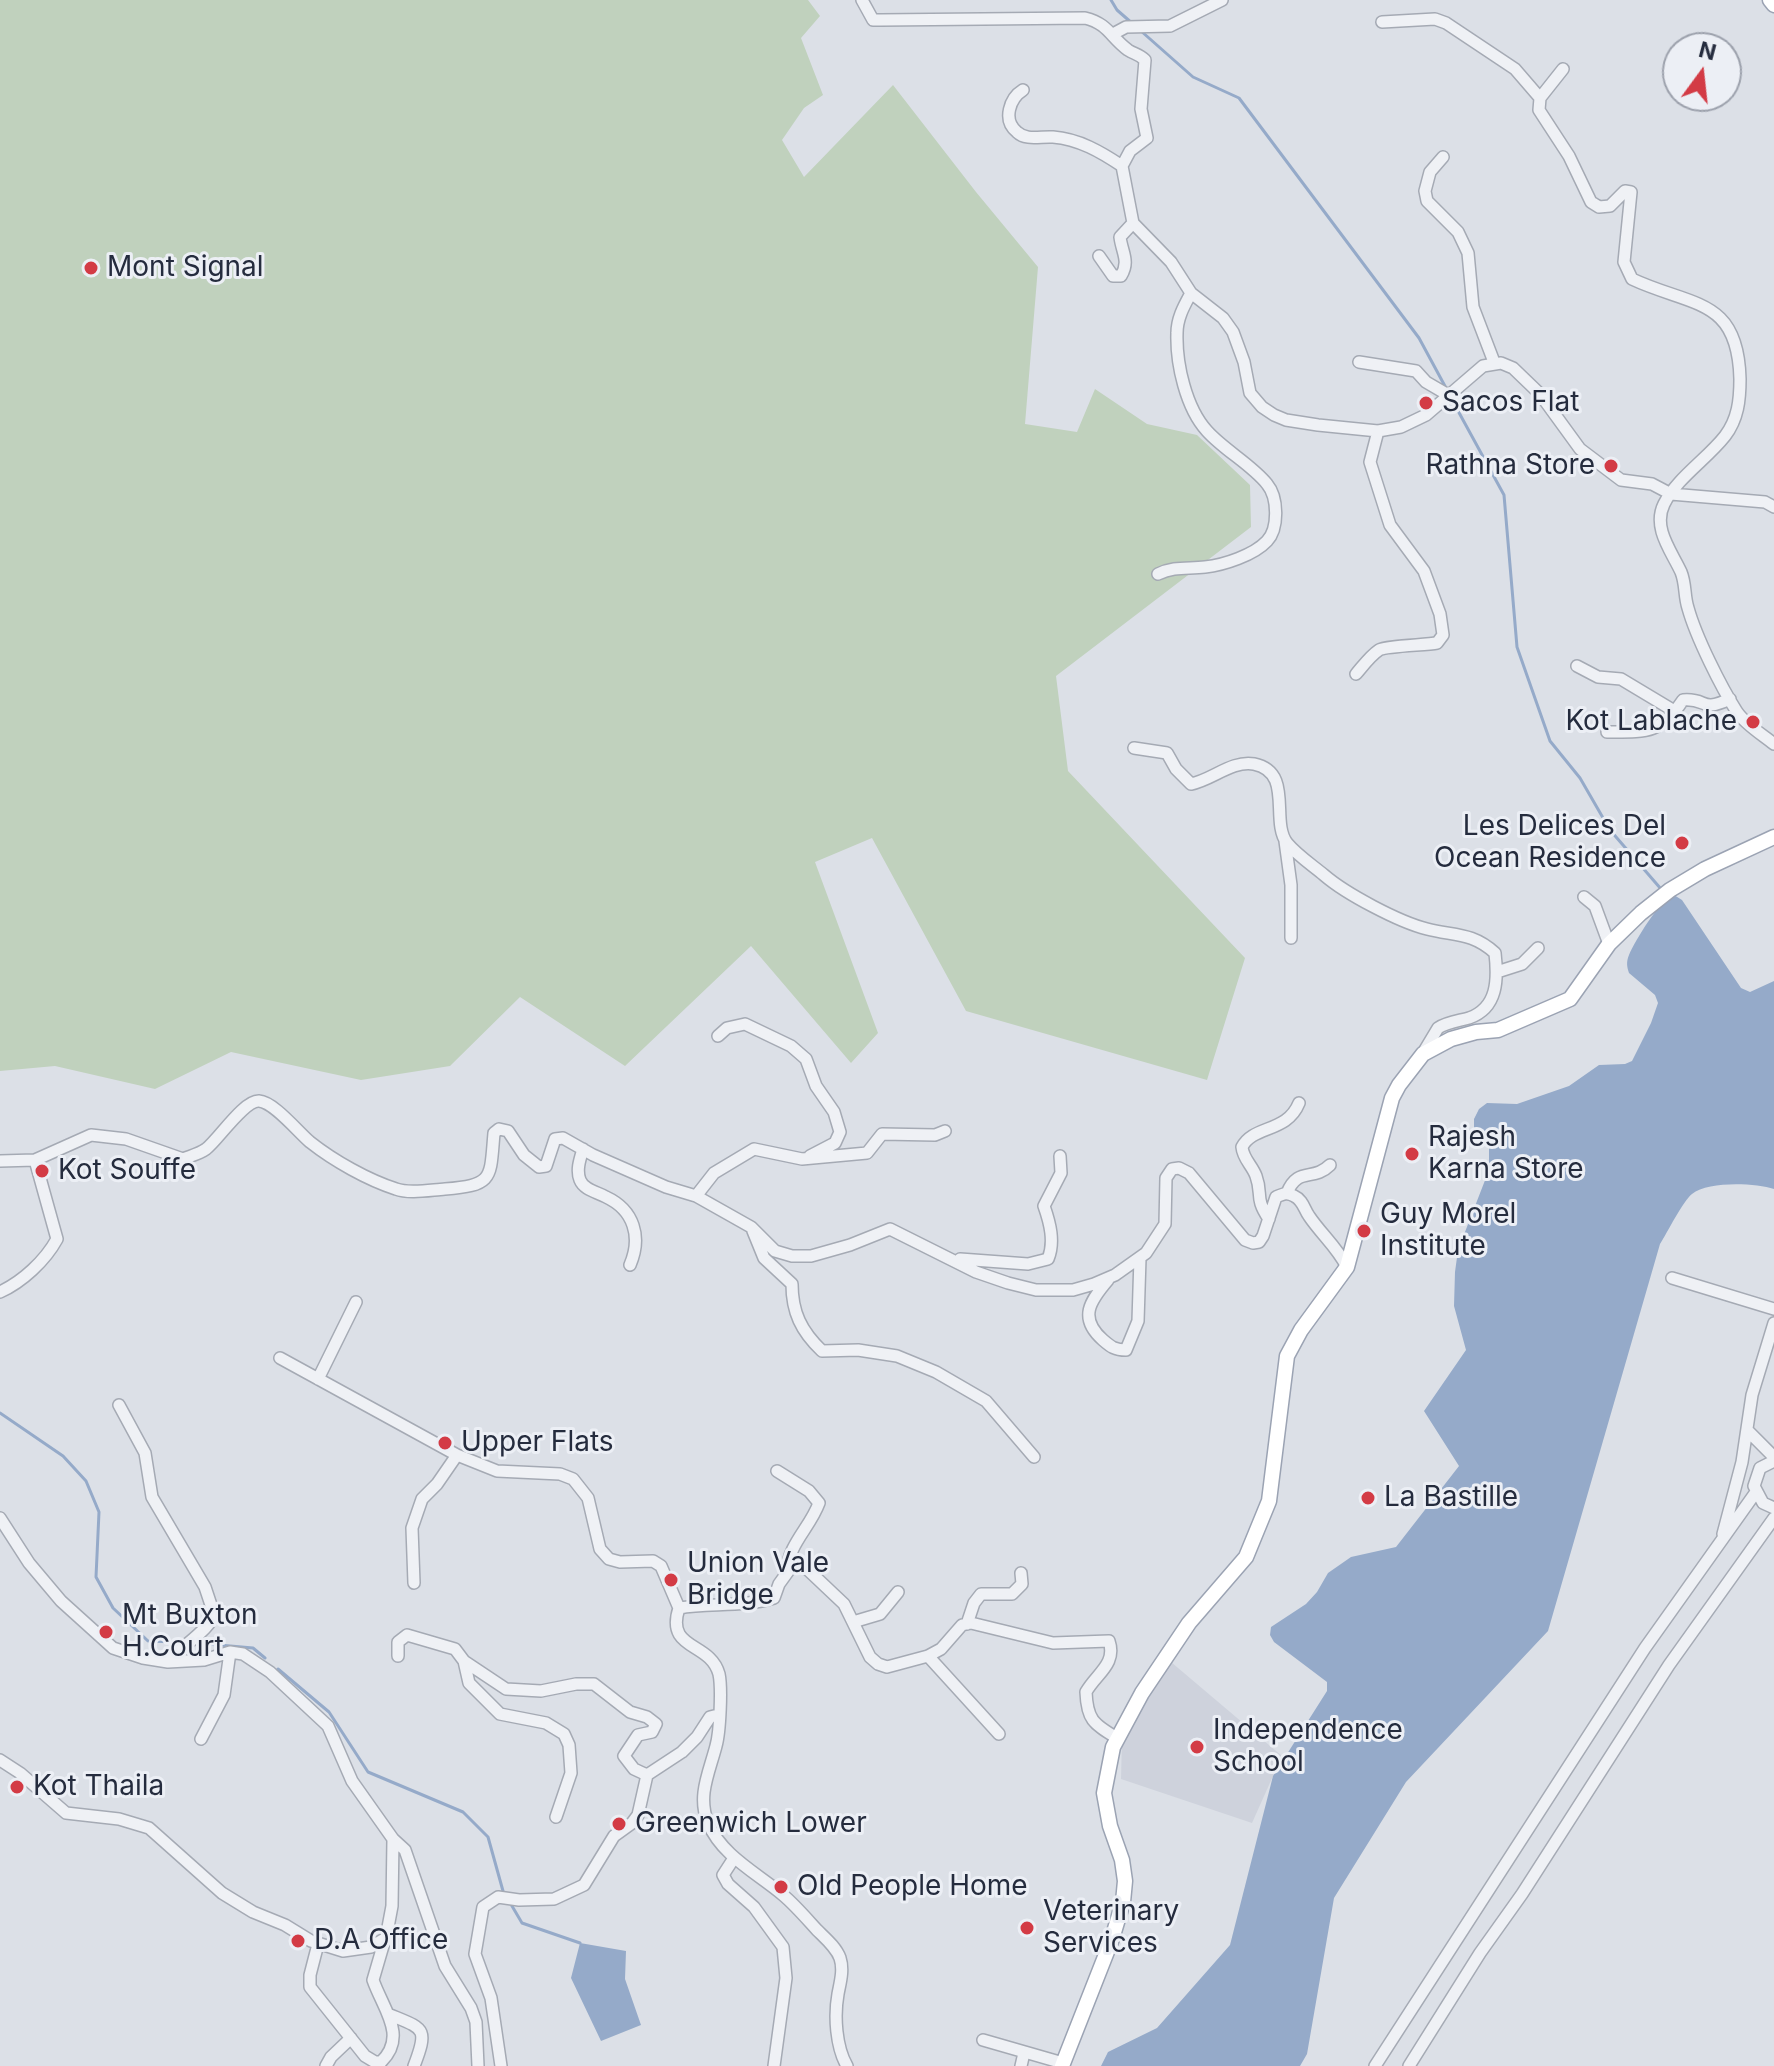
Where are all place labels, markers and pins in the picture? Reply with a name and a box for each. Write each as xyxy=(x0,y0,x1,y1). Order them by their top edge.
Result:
place label: Mont Signal xyxy=(107,251,264,285)
marker: Mont Signal xyxy=(82,259,100,277)
place label: Sacos Flat xyxy=(1442,386,1579,420)
marker: Sacos Flat xyxy=(1417,394,1435,412)
place label: Rathna Store xyxy=(1425,449,1595,483)
marker: Rathna Store xyxy=(1602,457,1620,475)
place label: Kot Lablache xyxy=(1565,705,1737,739)
marker: Kot Lablache xyxy=(1744,713,1762,731)
place label: Les Delices Del Ocean Residence xyxy=(1434,810,1666,876)
marker: Les Delices Del Ocean Residence xyxy=(1673,834,1691,852)
place label: Rajesh Karna Store xyxy=(1428,1121,1584,1187)
marker: Rajesh Karna Store xyxy=(1403,1145,1421,1163)
place label: Kot Souffe xyxy=(58,1154,196,1188)
marker: Kot Souffe xyxy=(33,1162,51,1180)
place label: Guy Morel Institute xyxy=(1380,1198,1516,1264)
marker: Guy Morel Institute xyxy=(1355,1222,1373,1240)
place label: Upper Flats xyxy=(461,1426,614,1460)
marker: Upper Flats xyxy=(436,1434,454,1452)
place label: La Bastille xyxy=(1384,1481,1518,1515)
marker: La Bastille xyxy=(1359,1489,1377,1507)
place label: Union Vale Bridge xyxy=(687,1547,829,1613)
marker: Union Vale Bridge xyxy=(662,1571,680,1589)
place label: Mt Buxton H.Court xyxy=(122,1599,258,1665)
marker: Mt Buxton H.Court xyxy=(97,1623,115,1641)
place label: Independence School xyxy=(1213,1714,1403,1780)
marker: Independence School xyxy=(1188,1738,1206,1756)
place label: Kot Thaila xyxy=(33,1770,164,1804)
marker: Kot Thaila xyxy=(8,1778,26,1796)
place label: Greenwich Lower xyxy=(635,1807,867,1841)
marker: Greenwich Lower xyxy=(610,1815,628,1833)
place label: Old People Home xyxy=(797,1870,1028,1904)
marker: Old People Home xyxy=(772,1878,790,1896)
place label: Veterinary Services xyxy=(1043,1895,1179,1961)
marker: Veterinary Services xyxy=(1018,1919,1036,1937)
place label: D.A Office xyxy=(314,1924,448,1958)
marker: D.A Office xyxy=(289,1932,307,1950)

